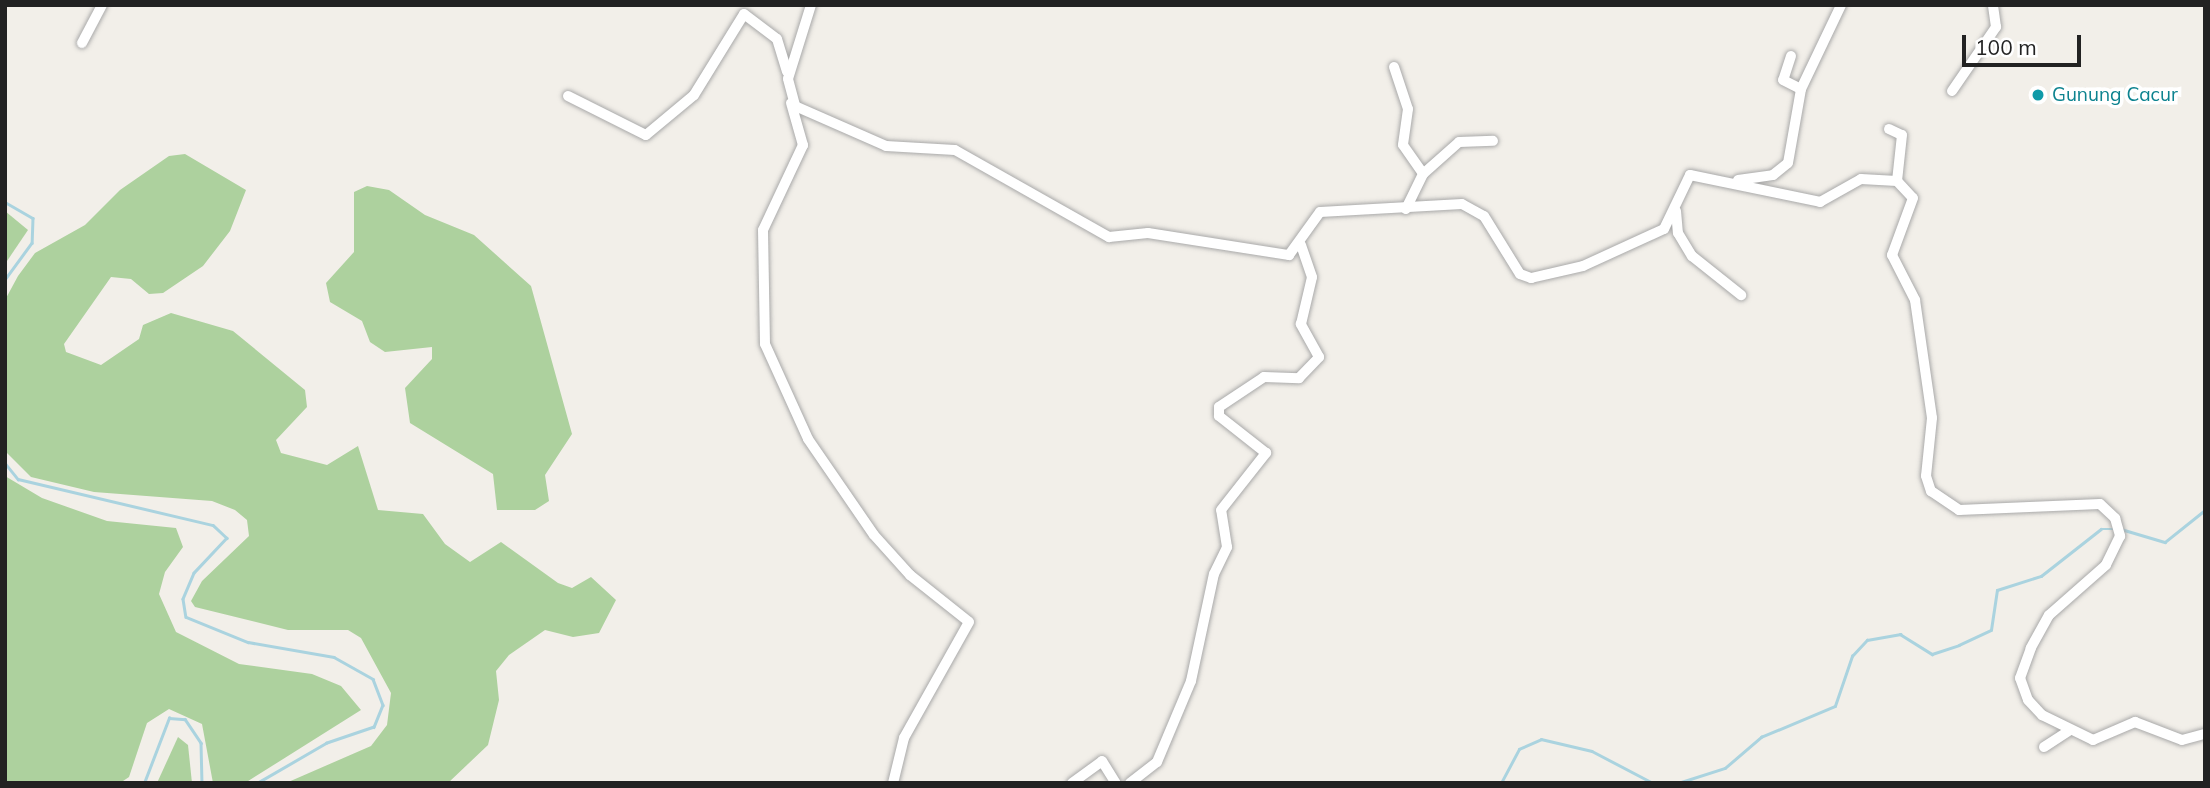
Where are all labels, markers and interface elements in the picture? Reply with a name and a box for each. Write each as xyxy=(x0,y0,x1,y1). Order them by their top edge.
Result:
scale bar xyxy=(1965,21,2084,65)
text: 100 m xyxy=(1975,34,2037,60)
place label: Gunung Cacur xyxy=(2052,84,2178,106)
marker: Gunung Cacur xyxy=(2030,87,2046,103)

